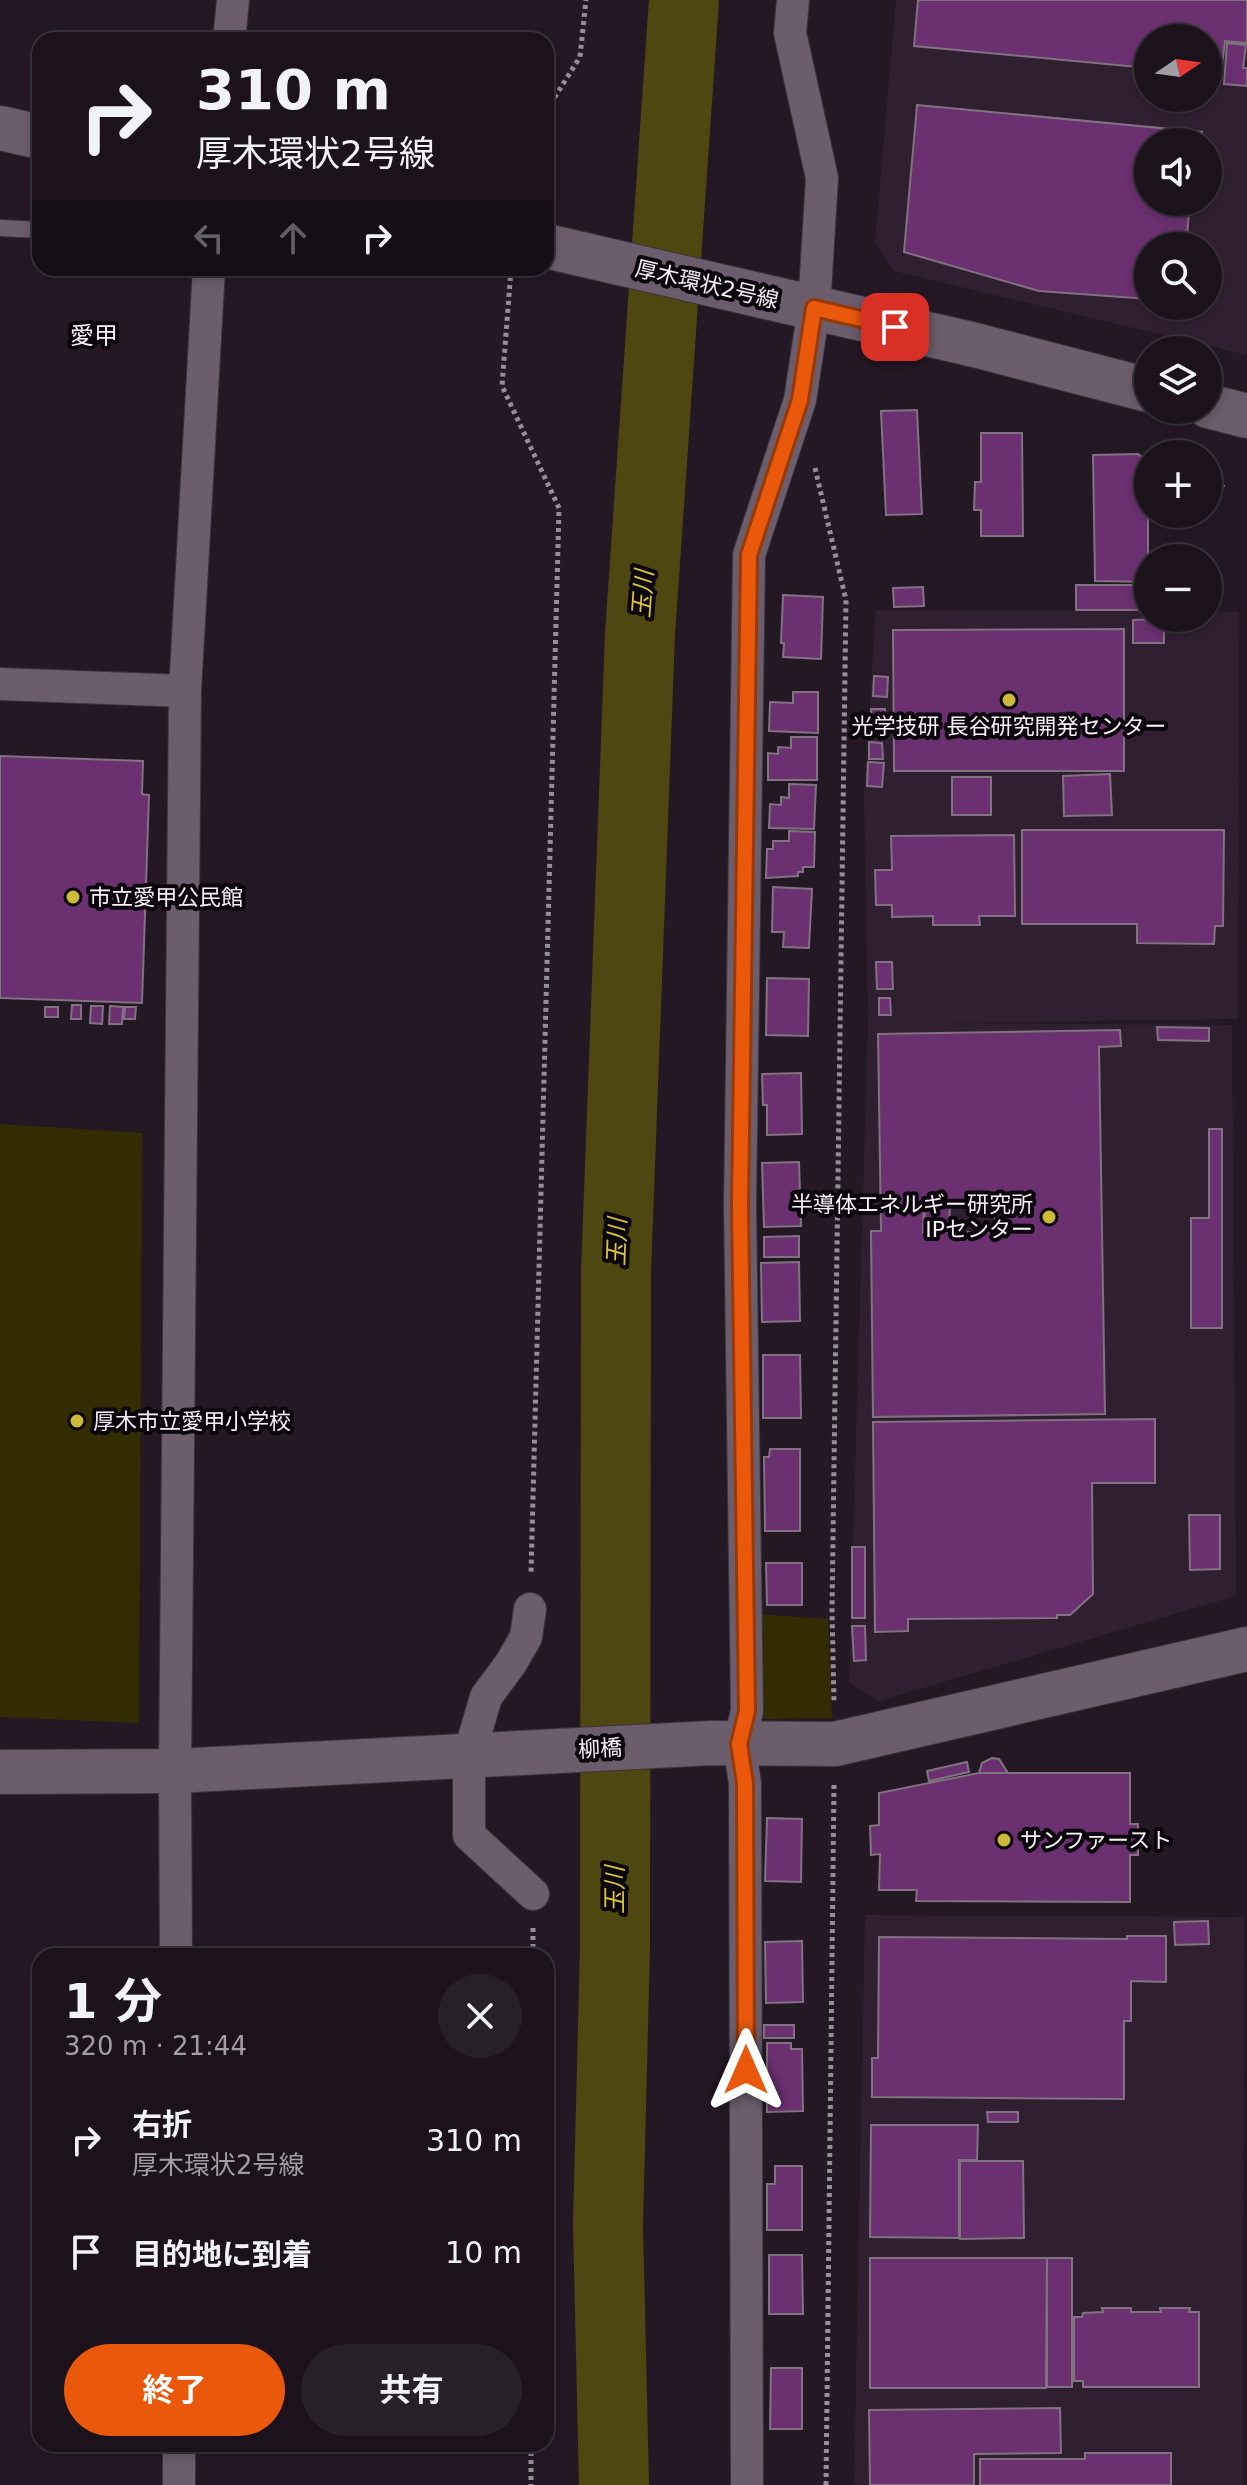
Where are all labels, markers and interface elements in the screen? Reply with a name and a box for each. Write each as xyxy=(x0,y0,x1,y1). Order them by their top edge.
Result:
north arrow xyxy=(1134,24,1222,112)
map controls xyxy=(1134,24,1222,632)
text: 310 m xyxy=(196,57,391,122)
icon: right xyxy=(64,64,168,168)
button: sound xyxy=(1134,128,1222,216)
text: 厚木環状2号線 xyxy=(196,133,435,174)
icon: left xyxy=(187,216,231,260)
icon: ahead xyxy=(271,216,315,260)
icon: right xyxy=(355,216,399,260)
button: search xyxy=(1134,232,1222,320)
street label: 厚木環状2号線 xyxy=(633,256,781,313)
pin xyxy=(861,293,929,361)
icon: arrive xyxy=(873,305,917,349)
district label: 愛甲 xyxy=(70,322,118,350)
button: layers xyxy=(1134,336,1222,424)
button: + xyxy=(1134,440,1222,528)
button: − xyxy=(1134,544,1222,632)
water label: 玉川 xyxy=(627,566,659,619)
marker: 光学技研 長谷研究開発センター xyxy=(1000,691,1018,709)
place label: 光学技研 長谷研究開発センター xyxy=(852,714,1167,739)
place label: 市立愛甲公民館 xyxy=(89,885,243,910)
marker: 市立愛甲公民館 xyxy=(64,888,82,906)
place label: 半導体エネルギー研究所 IPセンター xyxy=(791,1192,1033,1242)
marker: 半導体エネルギー研究所 IPセンター xyxy=(1040,1208,1058,1226)
water label: 玉川 xyxy=(602,1215,632,1266)
place label: 厚木市立愛甲小学校 xyxy=(93,1409,291,1434)
marker: 厚木市立愛甲小学校 xyxy=(68,1412,86,1430)
street label: 柳橋 xyxy=(577,1735,623,1762)
place label: サンファースト xyxy=(1020,1828,1172,1853)
marker: サンファースト xyxy=(995,1831,1013,1849)
water label: 玉川 xyxy=(601,1863,629,1914)
text: 1 分 xyxy=(64,1973,162,2029)
button: close xyxy=(438,1974,522,2058)
position arrow xyxy=(704,2028,788,2112)
text: 320 m · 21:44 xyxy=(64,2031,247,2061)
text: 右折 xyxy=(132,2107,192,2142)
icon: right xyxy=(64,2118,108,2162)
text: 310 m xyxy=(426,2123,522,2158)
text: 厚木環状2号線 xyxy=(132,2150,305,2180)
icon: arrive xyxy=(64,2230,108,2274)
text: 10 m xyxy=(445,2235,522,2270)
text: 目的地に到着 xyxy=(132,2237,312,2272)
button: 終了 xyxy=(64,2344,285,2436)
button: 共有 xyxy=(301,2344,522,2436)

